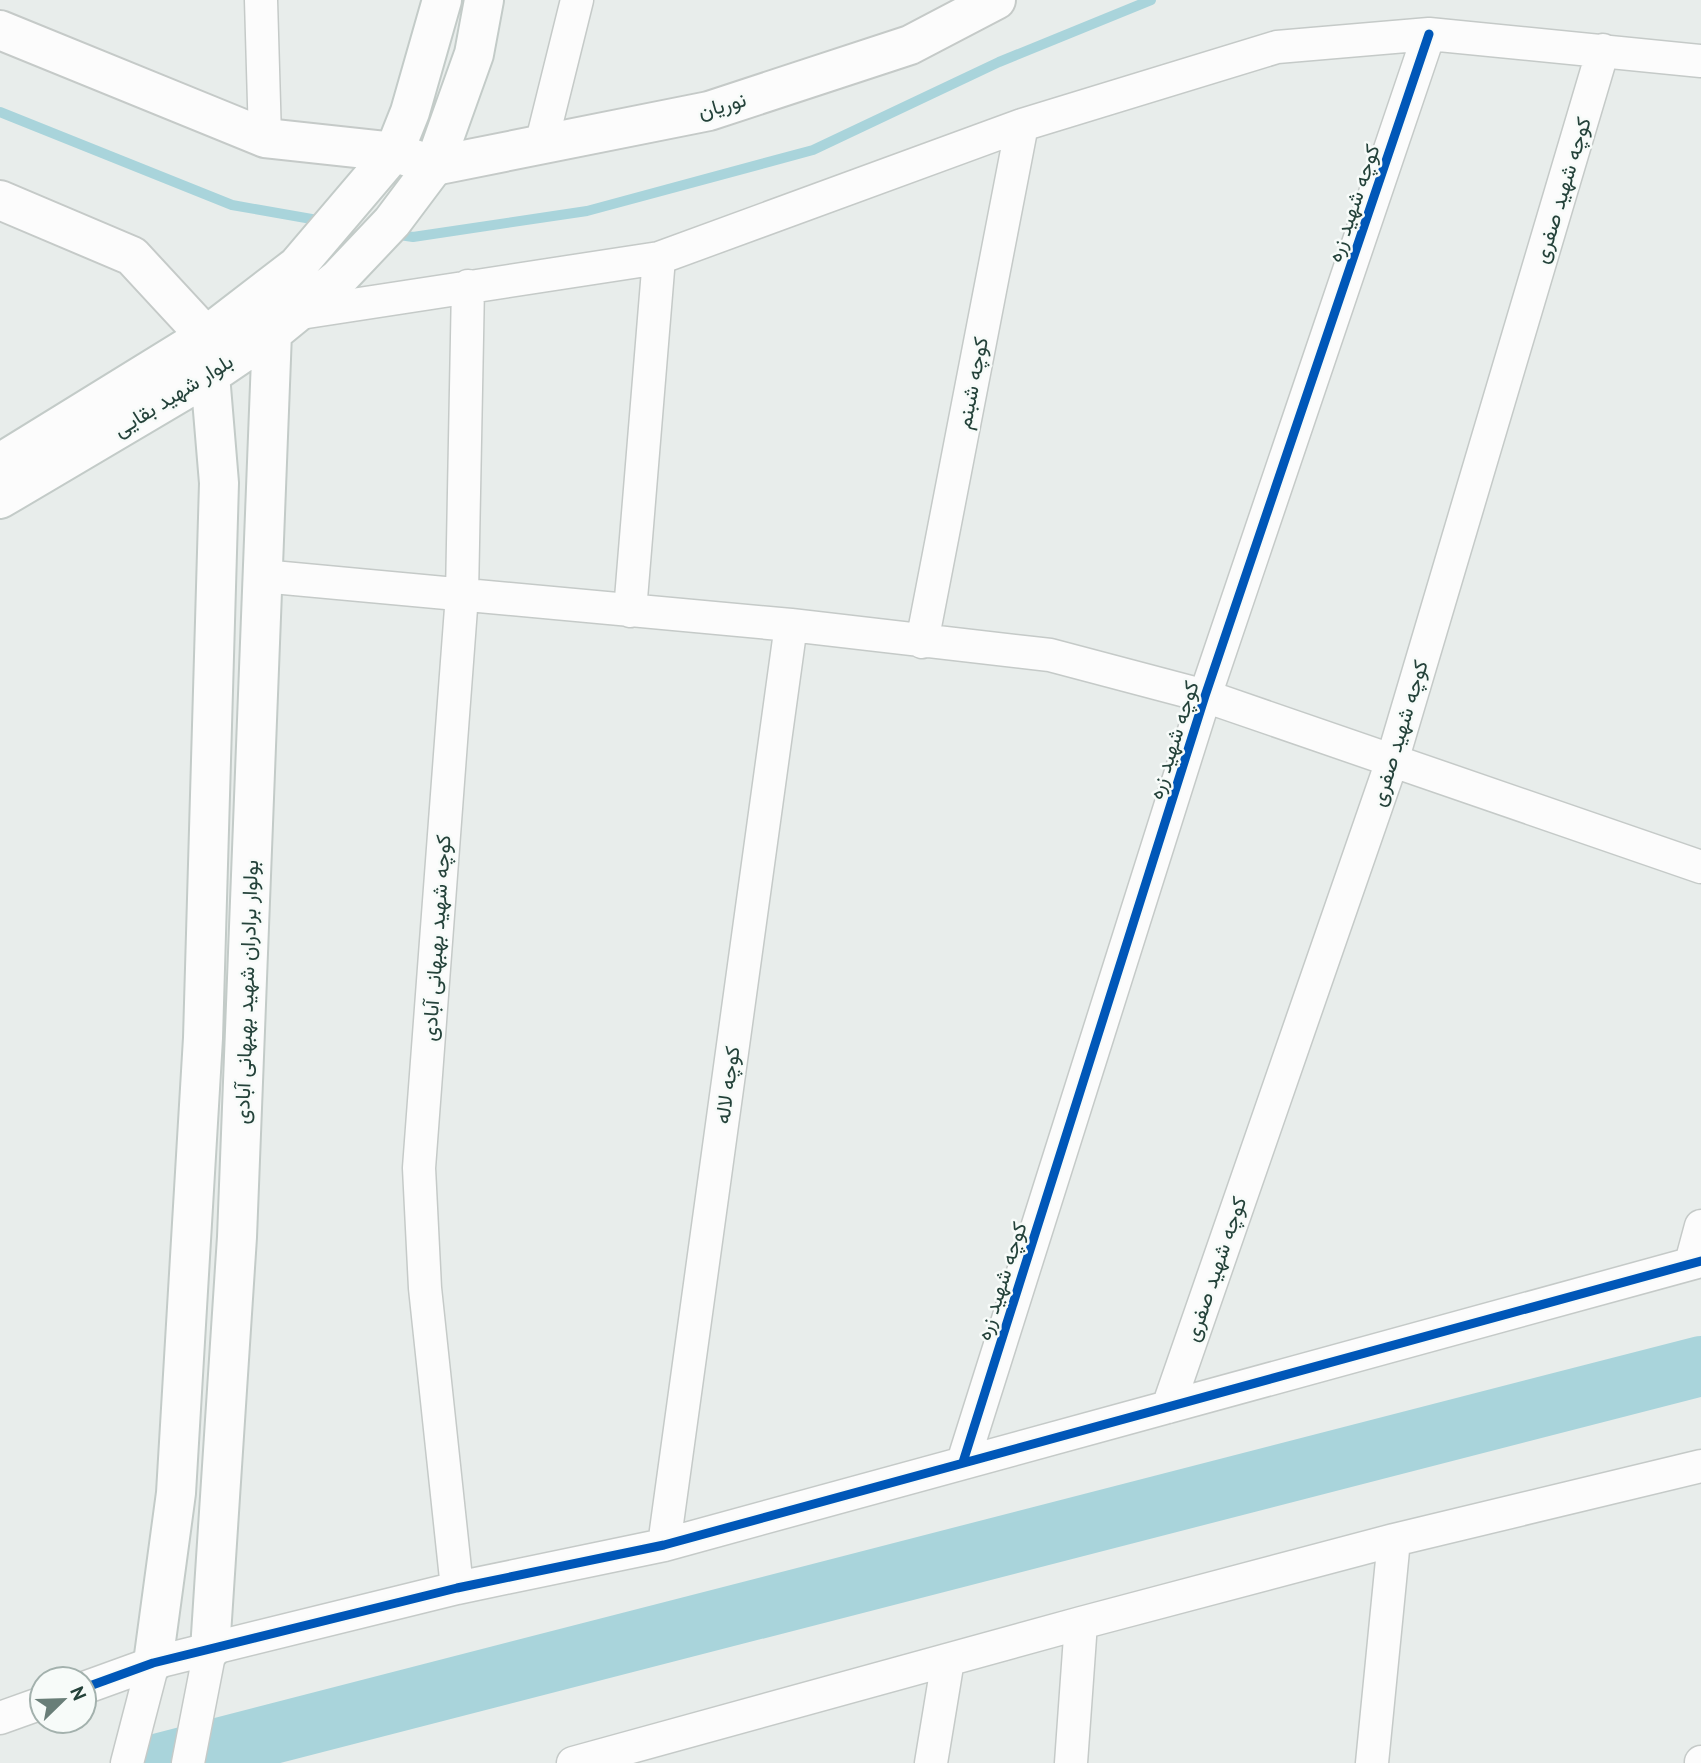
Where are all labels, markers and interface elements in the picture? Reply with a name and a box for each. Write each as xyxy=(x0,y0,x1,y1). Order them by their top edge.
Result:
street label: نوریان xyxy=(695,85,749,125)
street label: کوچه شهید صفری xyxy=(1527,114,1598,267)
street label: کوچه شهید زره xyxy=(1320,141,1387,266)
street label: کوچه شبنم xyxy=(950,335,995,432)
street label: بلوار شهید بقایی xyxy=(108,347,238,443)
street label: کوچه شهید صفری xyxy=(1364,657,1435,810)
street label: کوچه شهید زره xyxy=(1141,677,1206,803)
street label: کوچه شهید بهبهانی آبادی xyxy=(415,834,458,1042)
street label: بولوار برادران شهید بهبهانی آبادی xyxy=(228,859,264,1125)
street label: کوچه لاله xyxy=(708,1044,747,1126)
street label: کوچه شهید صفری xyxy=(1178,1193,1253,1345)
street label: کوچه شهید زره xyxy=(969,1218,1034,1344)
north arrow xyxy=(28,1665,98,1735)
text: N xyxy=(65,1683,92,1704)

